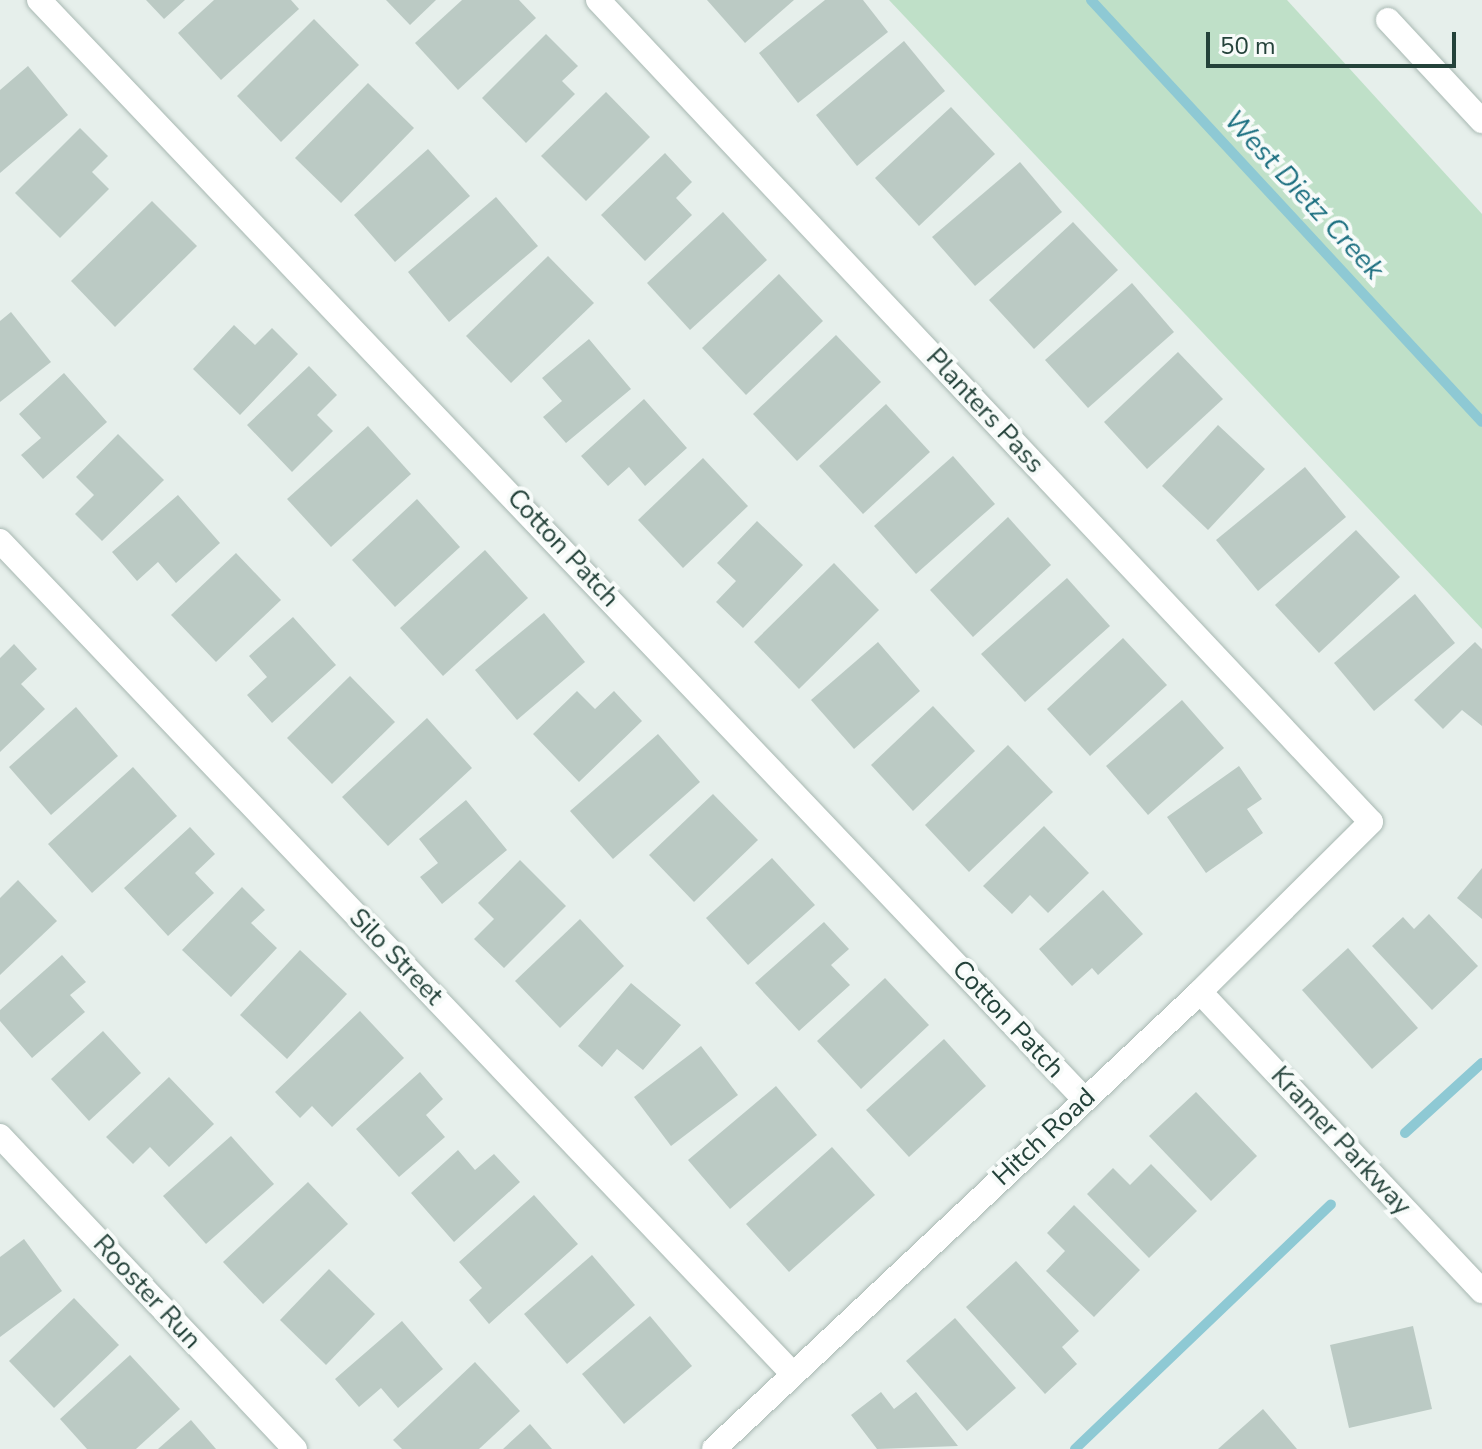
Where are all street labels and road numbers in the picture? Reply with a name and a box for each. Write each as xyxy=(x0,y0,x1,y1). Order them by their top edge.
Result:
street label: Planters Pass xyxy=(920,342,1050,480)
street label: Cotton Patch xyxy=(500,483,626,613)
street label: Silo Street xyxy=(343,902,449,1012)
street label: Cotton Patch xyxy=(945,954,1071,1084)
street label: Kramer Parkway xyxy=(1264,1060,1418,1222)
street label: Hitch Road xyxy=(986,1082,1102,1192)
street label: Rooster Run xyxy=(87,1229,207,1355)

